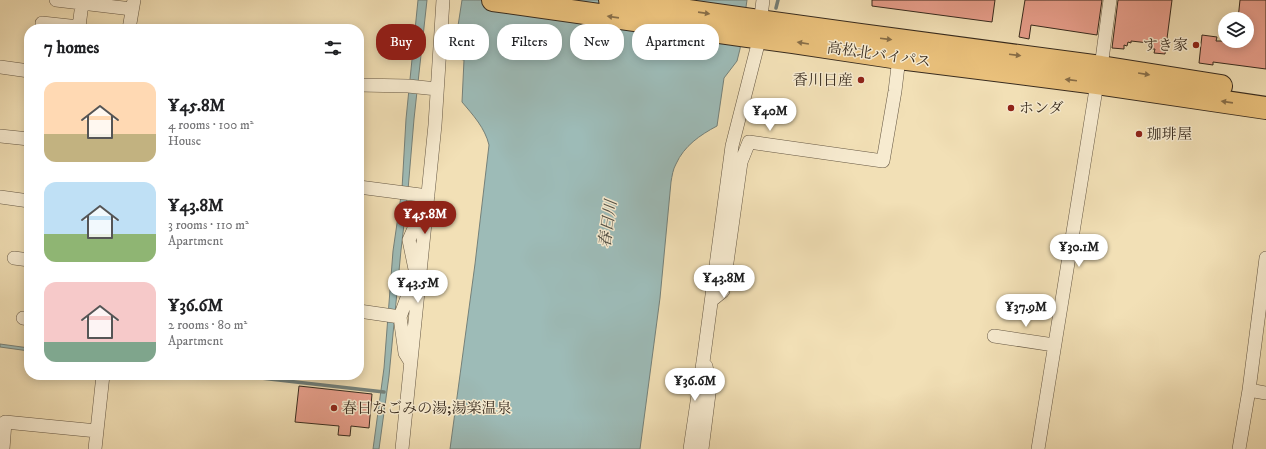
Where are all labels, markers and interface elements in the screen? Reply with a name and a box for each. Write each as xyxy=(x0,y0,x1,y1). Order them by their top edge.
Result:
one-way arrow xyxy=(698,10,710,16)
map controls xyxy=(1218,12,1254,48)
button: layers xyxy=(1218,12,1254,48)
one-way arrow xyxy=(607,14,619,20)
chip: Buy xyxy=(376,24,426,60)
chip: Rent xyxy=(434,24,489,60)
chip: Filters xyxy=(497,24,562,60)
chip: New xyxy=(570,24,624,60)
chip: Apartment xyxy=(632,24,719,60)
one-way arrow xyxy=(880,36,892,42)
place label: すき家 xyxy=(1143,36,1188,55)
text: 7 homes xyxy=(44,37,99,59)
icon: filters xyxy=(322,37,344,59)
street label: 高松北バイパス xyxy=(826,38,932,72)
one-way arrow xyxy=(797,40,810,46)
marker: すき家 xyxy=(1191,40,1201,50)
one-way arrow xyxy=(1009,52,1021,59)
place label: 香川日産 xyxy=(793,71,853,90)
one-way arrow xyxy=(1138,71,1150,77)
marker: 香川日産 xyxy=(856,75,866,85)
one-way arrow xyxy=(1065,77,1077,83)
text: ¥45.8M xyxy=(168,95,225,117)
icon: home xyxy=(76,98,124,146)
pin: ¥40M xyxy=(746,98,794,132)
place label: ホンダ xyxy=(1019,99,1063,118)
one-way arrow xyxy=(1221,99,1233,105)
text: ¥40M xyxy=(752,103,788,119)
marker: ホンダ xyxy=(1006,103,1016,113)
text: 4 rooms · 100 m² xyxy=(168,117,254,133)
place label: 珈琲屋 xyxy=(1147,125,1192,144)
marker: 珈琲屋 xyxy=(1134,129,1144,139)
text: House xyxy=(168,133,201,149)
text: ¥43.8M xyxy=(168,195,224,217)
water label: 春日川 xyxy=(595,197,622,249)
icon: home xyxy=(76,198,124,246)
pin: ¥45.8M xyxy=(392,201,458,235)
text: ¥45.8M xyxy=(403,206,447,222)
text: 3 rooms · 110 m² xyxy=(168,217,249,233)
text: Apartment xyxy=(168,233,223,249)
pin: ¥30.1M xyxy=(1046,234,1112,268)
text: ¥30.1M xyxy=(1059,239,1099,255)
pin: ¥43.8M xyxy=(691,265,757,299)
pin: ¥43.5M xyxy=(385,270,451,304)
text: ¥43.8M xyxy=(703,270,745,286)
text: ¥43.5M xyxy=(397,275,439,291)
pin: ¥37.9M xyxy=(993,294,1059,328)
text: ¥36.6M xyxy=(168,295,223,317)
icon: home xyxy=(76,298,124,346)
text: ¥37.9M xyxy=(1005,299,1047,315)
text: 2 rooms · 80 m² xyxy=(168,317,247,333)
text: Apartment xyxy=(168,333,223,349)
pin: ¥36.6M xyxy=(662,368,728,402)
text: ¥36.6M xyxy=(674,373,716,389)
place label: 春日なごみの湯;湯楽温泉 xyxy=(342,399,511,418)
marker: 春日なごみの湯;湯楽温泉 xyxy=(329,403,339,413)

